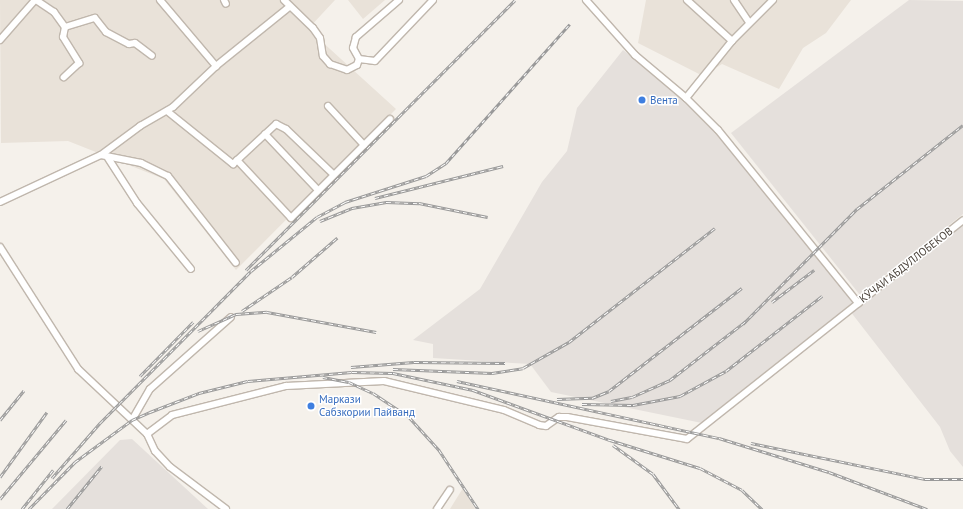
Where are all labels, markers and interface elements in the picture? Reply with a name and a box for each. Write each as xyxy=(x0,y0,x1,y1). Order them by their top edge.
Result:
place label: Вента xyxy=(650,93,678,107)
marker: Вента xyxy=(637,95,647,105)
street label: КӮЧАИ АБДУЛЛОБЕКОВ xyxy=(857,224,955,306)
place label: Маркази Сабзкории Пайванд xyxy=(319,393,415,419)
marker: Маркази Сабзкории Пайванд xyxy=(306,401,316,411)

